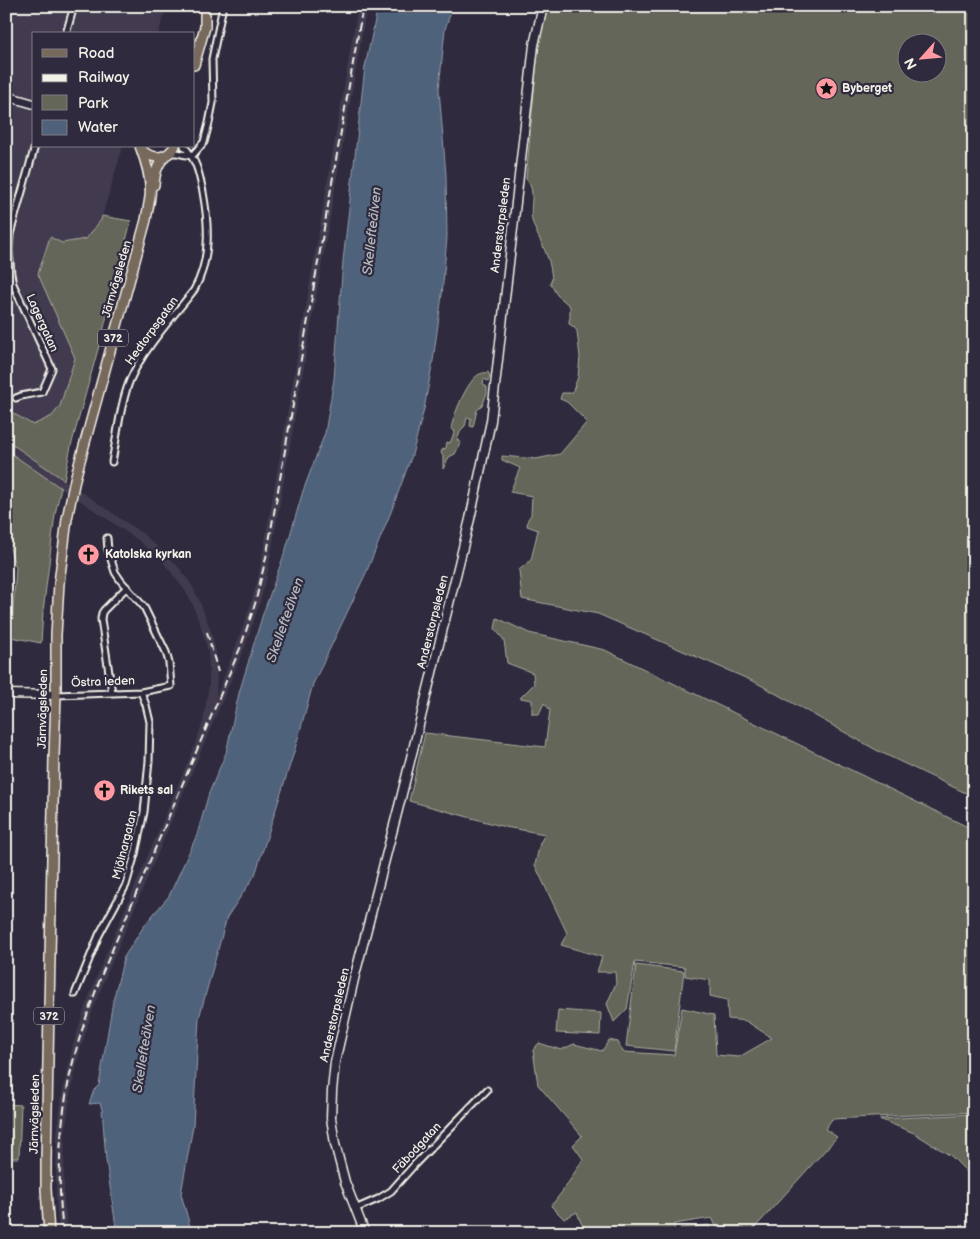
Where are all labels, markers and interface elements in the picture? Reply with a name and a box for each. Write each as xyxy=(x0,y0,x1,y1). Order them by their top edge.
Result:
legend xyxy=(32,32,195,148)
north arrow xyxy=(898,32,948,82)
text: Road xyxy=(78,44,114,63)
text: N xyxy=(901,55,921,72)
text: Railway xyxy=(78,68,129,87)
place icon: Byberget xyxy=(814,76,838,100)
place label: Byberget xyxy=(842,81,892,96)
text: Park xyxy=(78,94,109,113)
text: Water xyxy=(78,118,118,137)
street label: Anderstorpsleden xyxy=(488,176,514,274)
water label: Skellefteälven xyxy=(359,186,385,276)
street label: Järnvägsleden xyxy=(99,238,135,319)
street label: Lagergatan xyxy=(23,292,62,355)
street label: Hedtorpsgatan xyxy=(122,294,182,368)
road number: 372 xyxy=(98,329,128,346)
church icon: Katolska kyrkan xyxy=(77,542,101,566)
place label: Katolska kyrkan xyxy=(105,547,192,562)
street label: Anderstorpsleden xyxy=(414,573,452,670)
water label: Skellefteälven xyxy=(263,575,308,665)
street label: Järnvägsleden xyxy=(35,669,51,749)
street label: Östra leden xyxy=(71,672,135,691)
church icon: Rikets sal xyxy=(92,778,116,802)
place label: Rikets sal xyxy=(120,783,173,798)
street label: Mjölnargatan xyxy=(109,809,141,881)
street label: Anderstorpsleden xyxy=(317,966,353,1064)
water label: Skellefteälven xyxy=(129,1004,159,1094)
road number: 372 xyxy=(34,1008,64,1024)
street label: Järnvägsleden xyxy=(27,1074,43,1154)
street label: Fäbodgatan xyxy=(389,1119,445,1177)

